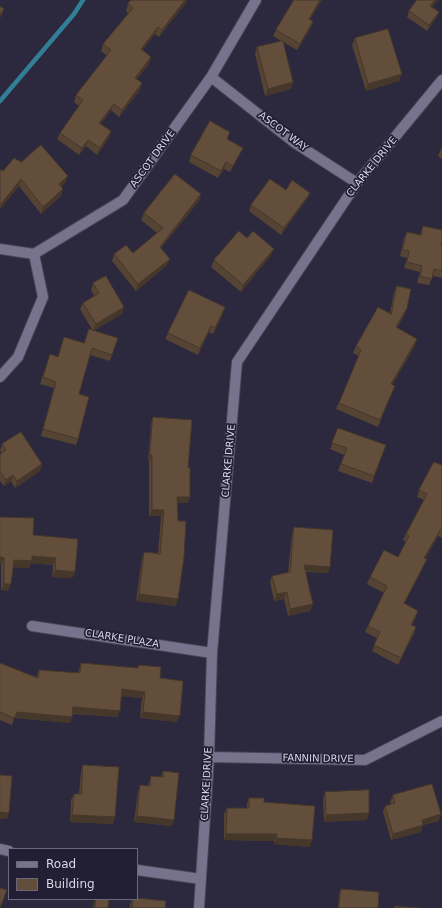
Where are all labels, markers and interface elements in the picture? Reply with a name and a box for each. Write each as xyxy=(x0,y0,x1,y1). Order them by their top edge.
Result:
street label: ASCOT WAY xyxy=(256,110,310,154)
street label: ASCOT DRIVE xyxy=(128,128,178,190)
street label: CLARKE DRIVE xyxy=(344,135,400,199)
street label: CLARKE DRIVE xyxy=(220,424,238,498)
street label: CLARKE PLAZA xyxy=(84,627,160,651)
street label: CLARKE DRIVE xyxy=(199,747,215,821)
street label: FANNIN DRIVE xyxy=(282,752,354,766)
legend xyxy=(8,848,138,900)
text: Road xyxy=(46,857,76,871)
text: Building xyxy=(46,877,95,891)

